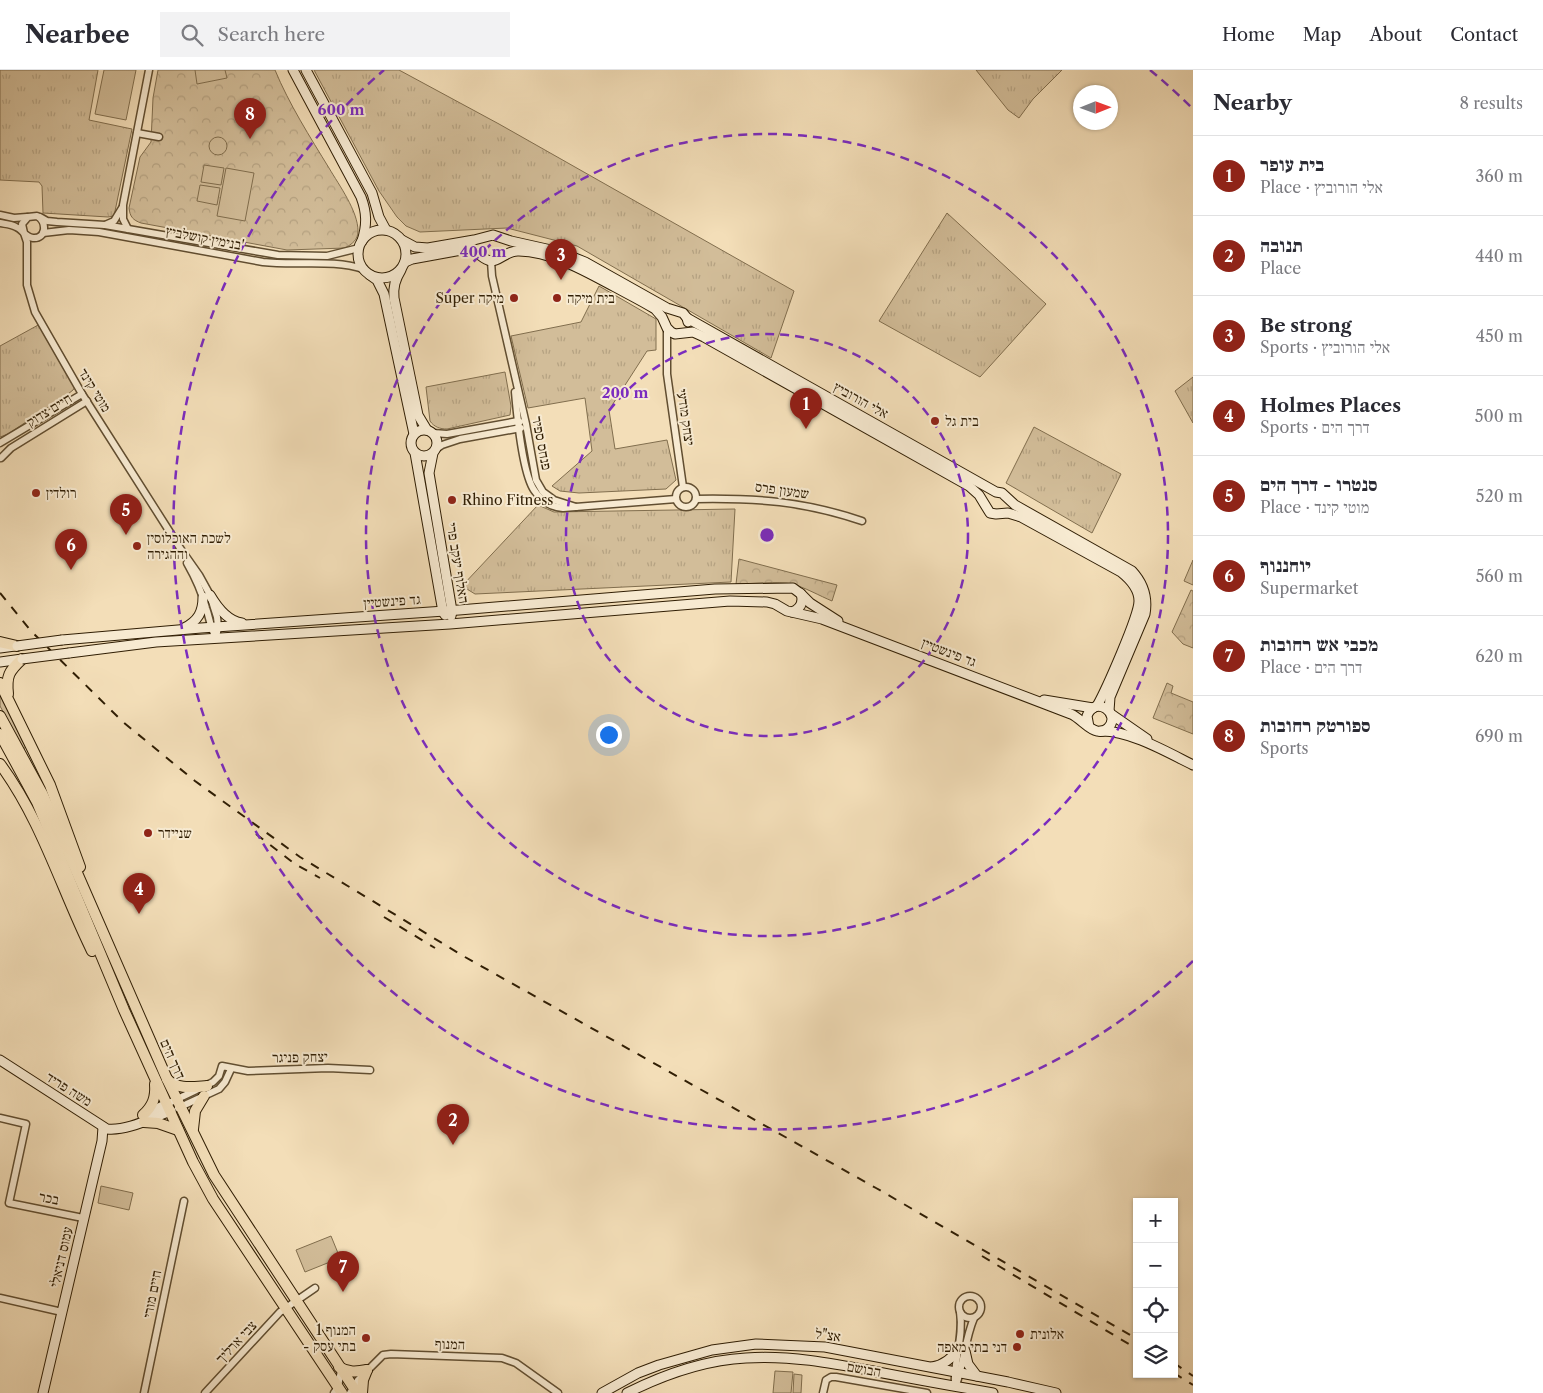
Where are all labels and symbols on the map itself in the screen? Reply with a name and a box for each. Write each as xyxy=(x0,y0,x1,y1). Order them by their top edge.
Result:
north arrow xyxy=(1073,85,1118,130)
pin: 8 xyxy=(234,98,266,139)
text: 600 m xyxy=(318,100,364,119)
street label: בנימין קושלביץ' xyxy=(164,222,246,254)
pin: 3 xyxy=(545,239,577,280)
text: 400 m xyxy=(460,242,506,261)
place label: Super מיקה xyxy=(435,289,504,307)
place label: בית מיקה xyxy=(567,289,615,307)
marker: Super מיקה xyxy=(508,292,520,304)
marker: בית מיקה xyxy=(551,292,563,304)
street label: מוטי קינד xyxy=(75,365,115,415)
street label: אלי הורוביץ xyxy=(830,378,892,422)
text: 200 m xyxy=(602,383,648,402)
street label: יצחק מודעי xyxy=(673,388,699,447)
pin: 1 xyxy=(790,388,822,429)
street label: חיים צדוק xyxy=(23,389,75,431)
place label: בית גל xyxy=(945,412,979,430)
street label: פנחס ספיר xyxy=(528,414,556,472)
marker: בית גל xyxy=(929,415,941,427)
street label: שמעון פרס xyxy=(754,477,811,503)
place label: רולדין xyxy=(46,484,77,502)
marker: רולדין xyxy=(30,487,42,499)
place label: Rhino Fitness xyxy=(462,491,553,509)
pin: 5 xyxy=(110,494,142,535)
marker: Rhino Fitness xyxy=(446,494,458,506)
street label: האלוף יעקב פרי xyxy=(443,521,473,605)
centre of rings xyxy=(758,526,776,544)
pin: 6 xyxy=(55,529,87,570)
place label: לשכת האוכלוסין וההגירה xyxy=(147,529,231,563)
marker: לשכת האוכלוסין וההגירה xyxy=(131,540,143,552)
street label: גד פינשטיין xyxy=(363,590,421,612)
street label: גד פינשטיין xyxy=(919,633,979,671)
your location xyxy=(596,722,622,748)
place label: שניידר xyxy=(158,824,192,842)
marker: שניידר xyxy=(142,827,154,839)
pin: 4 xyxy=(123,873,155,914)
street label: דרך הים xyxy=(156,1036,190,1082)
street label: יצחק פניגר xyxy=(272,1048,328,1066)
street label: משה פריד xyxy=(43,1068,95,1110)
pin: 2 xyxy=(437,1104,469,1145)
street label: בכר xyxy=(37,1187,61,1209)
street label: עמוס דניאלי xyxy=(45,1225,77,1289)
pin: 7 xyxy=(327,1251,359,1292)
street label: חיים מורי xyxy=(139,1268,165,1320)
street label: צבי ארליך xyxy=(212,1316,261,1367)
place label: המנוף 1 - בתי עסק xyxy=(303,1321,356,1355)
street label: אצ"ל xyxy=(814,1324,842,1346)
place label: אלונית xyxy=(1030,1325,1064,1343)
marker: אלונית xyxy=(1014,1328,1026,1340)
marker: המנוף 1 - בתי עסק xyxy=(360,1332,372,1344)
street label: המנוף xyxy=(435,1334,465,1354)
place label: דני בתי מאפה xyxy=(937,1338,1007,1356)
marker: דני בתי מאפה xyxy=(1011,1341,1023,1353)
street label: הבושם xyxy=(846,1357,882,1381)

